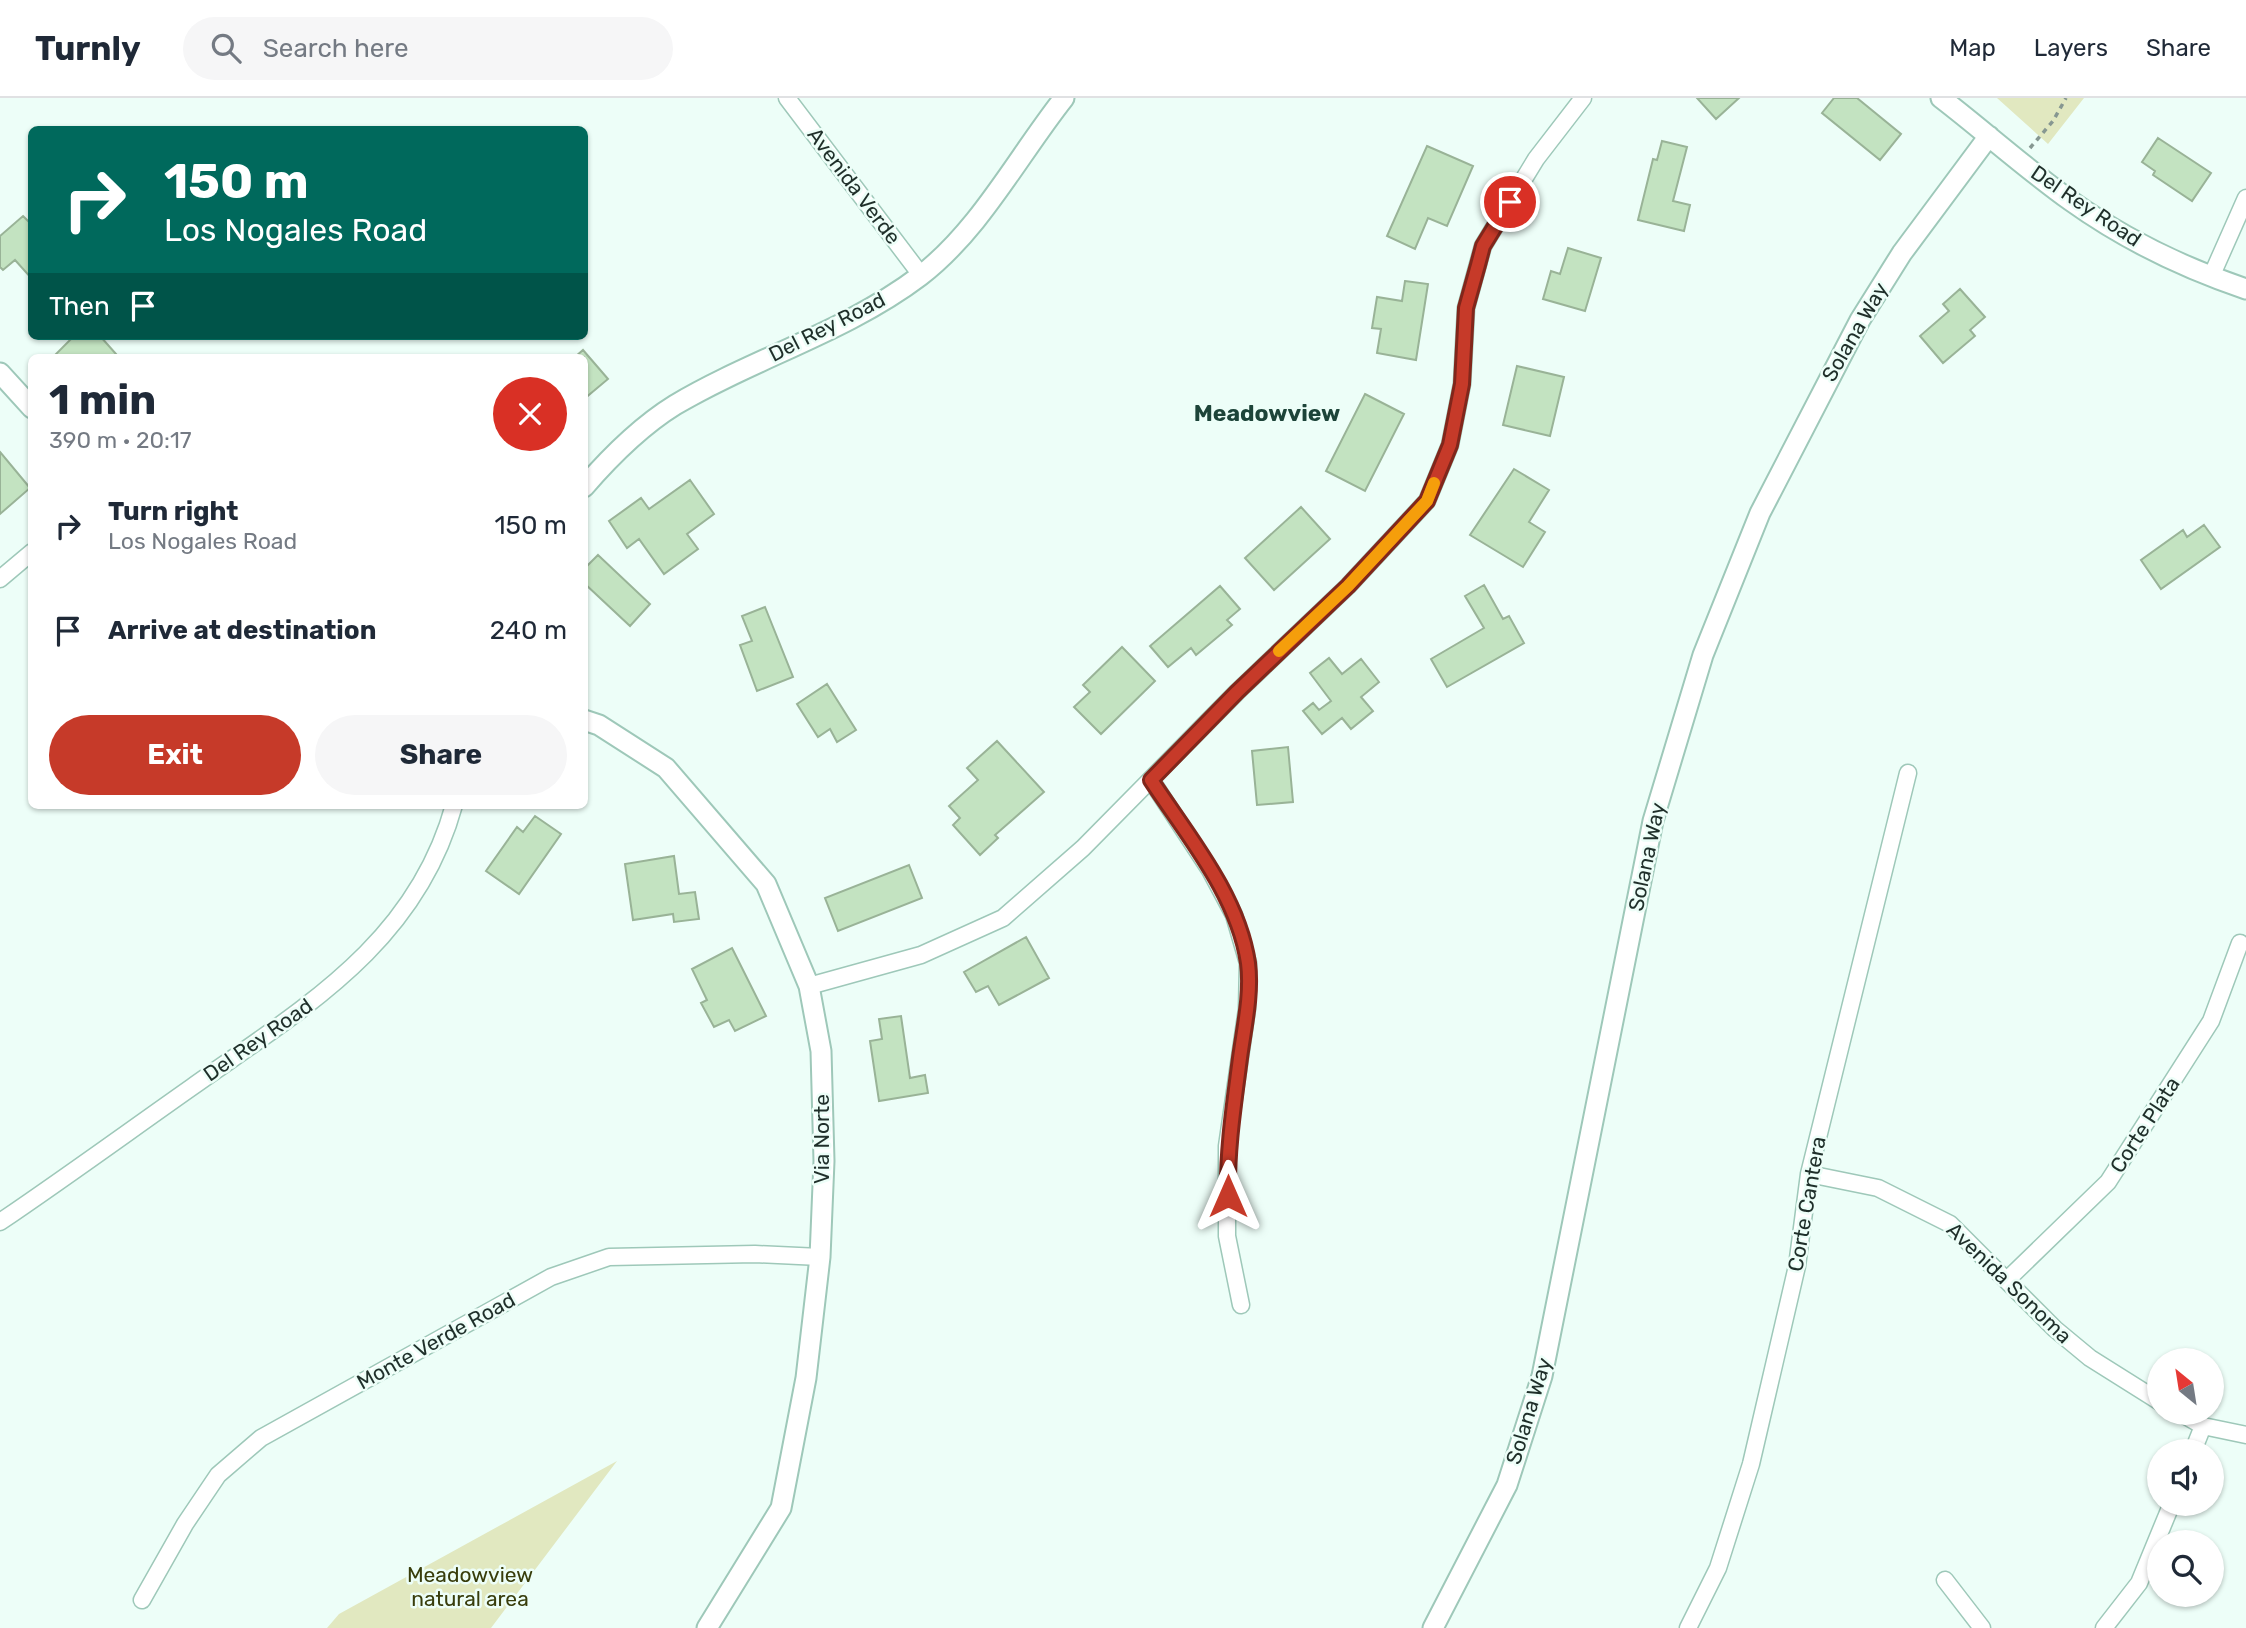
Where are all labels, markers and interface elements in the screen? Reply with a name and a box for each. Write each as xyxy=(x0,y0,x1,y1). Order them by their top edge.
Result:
search box xyxy=(183,17,673,80)
text: Turnly xyxy=(35,29,141,68)
icon: search xyxy=(207,29,245,67)
text: Search here xyxy=(263,33,409,64)
text: Map xyxy=(1949,34,1996,62)
text: Layers xyxy=(2034,34,2108,62)
text: Share xyxy=(2146,34,2211,62)
street label: Avenida Verde xyxy=(802,123,906,249)
text: 150 m xyxy=(164,152,309,210)
icon: right xyxy=(49,154,140,245)
street label: Del Rey Road xyxy=(2026,160,2146,252)
pin xyxy=(1480,172,1540,232)
icon: arrive xyxy=(1491,183,1529,221)
text: Los Nogales Road xyxy=(164,211,427,249)
street label: Solana Way xyxy=(1816,277,1893,386)
street label: Del Rey Road xyxy=(764,286,889,367)
icon: arrive xyxy=(124,287,162,325)
text: Then xyxy=(49,291,110,322)
text: 1 min xyxy=(49,375,156,425)
button: close xyxy=(493,377,567,451)
district label: Meadowview xyxy=(1194,399,1340,427)
text: 390 m · 20:17 xyxy=(49,426,192,454)
text: Turn right xyxy=(108,496,238,527)
icon: right xyxy=(49,507,87,545)
text: 150 m xyxy=(494,510,567,541)
text: Los Nogales Road xyxy=(108,527,297,555)
icon: arrive xyxy=(49,612,87,650)
text: Arrive at destination xyxy=(108,615,376,646)
text: 240 m xyxy=(490,615,567,646)
button: Exit xyxy=(49,715,301,795)
button: Share xyxy=(315,715,567,795)
street label: Solana Way xyxy=(1623,800,1670,913)
street label: Del Rey Road xyxy=(198,993,317,1086)
street label: Corte Plata xyxy=(2104,1072,2185,1177)
street label: Via Norte xyxy=(809,1094,834,1184)
street label: Corte Cantera xyxy=(1782,1134,1831,1273)
position arrow xyxy=(1191,1159,1265,1233)
street label: Avenida Sonoma xyxy=(1942,1217,2077,1348)
street label: Monte Verde Road xyxy=(352,1287,519,1394)
north arrow xyxy=(2147,1348,2224,1424)
map controls xyxy=(2147,1348,2224,1607)
street label: Solana Way xyxy=(1500,1354,1557,1467)
button: sound xyxy=(2147,1439,2224,1516)
button: search xyxy=(2147,1530,2224,1607)
park label: Meadowview natural area xyxy=(407,1562,533,1611)

